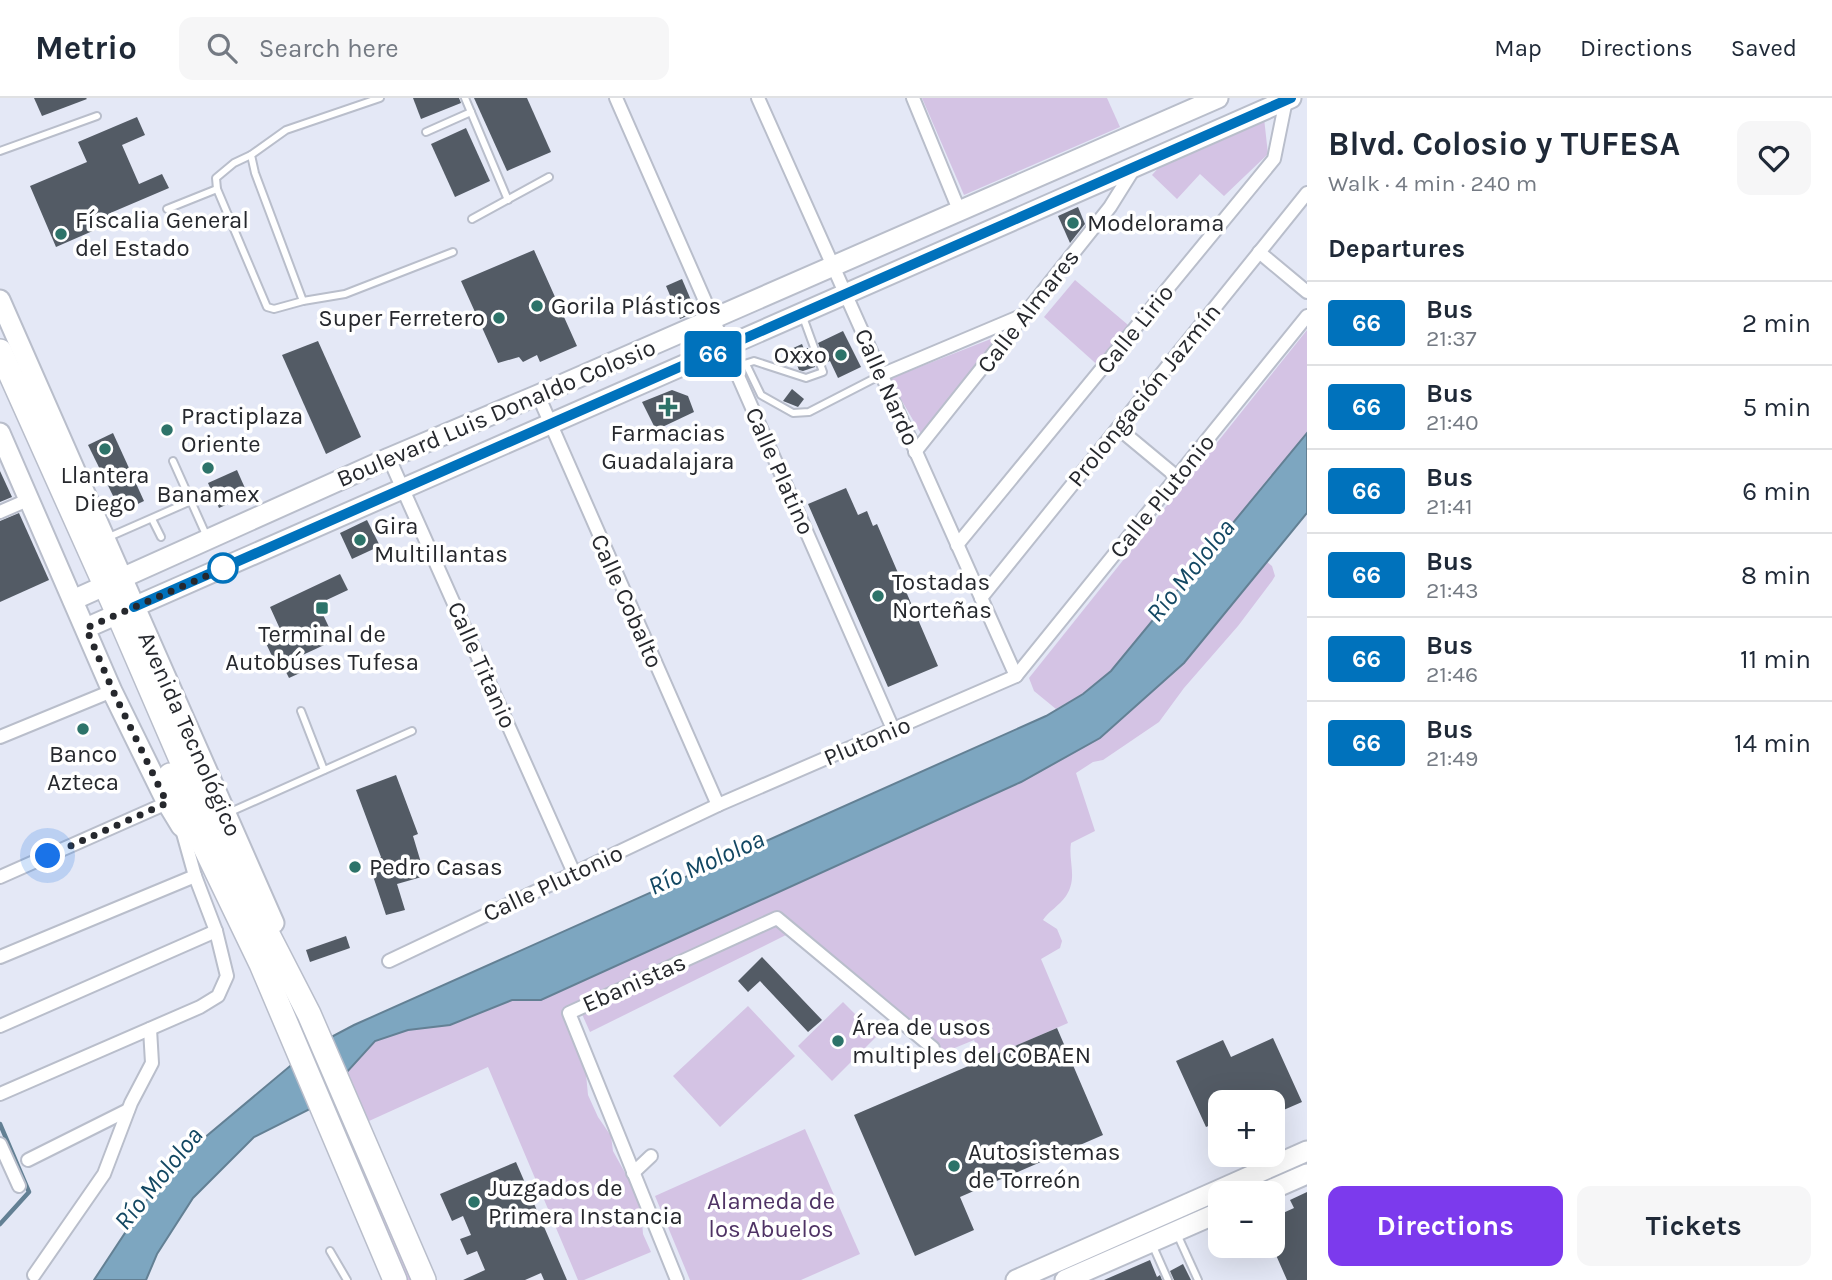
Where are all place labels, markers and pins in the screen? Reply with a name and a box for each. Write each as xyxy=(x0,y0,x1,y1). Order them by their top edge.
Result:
place label: Físcalia General del Estado xyxy=(75,206,249,262)
place label: Modelorama xyxy=(1087,209,1224,237)
marker: Modelorama xyxy=(1065,215,1081,231)
marker: Físcalia General del Estado xyxy=(53,226,69,242)
place label: Gorila Plásticos xyxy=(551,292,721,320)
marker: Gorila Plásticos xyxy=(529,298,545,314)
place label: Super Ferretero xyxy=(318,304,485,332)
marker: Super Ferretero xyxy=(491,310,507,326)
place label: Oxxo xyxy=(774,341,827,369)
marker: Oxxo xyxy=(833,347,849,363)
marker: Farmacias Guadalajara xyxy=(660,399,676,415)
place label: Practiplaza Oriente xyxy=(181,402,303,458)
place label: Farmacias Guadalajara xyxy=(601,419,735,475)
marker: Practiplaza Oriente xyxy=(159,422,175,438)
marker: Llantera Diego xyxy=(97,441,113,457)
marker: Banamex xyxy=(200,460,216,476)
place label: Llantera Diego xyxy=(61,461,149,517)
place label: Banamex xyxy=(157,480,259,508)
place label: Gira Multillantas xyxy=(374,512,508,568)
marker: Gira Multillantas xyxy=(352,532,368,548)
unlabelled marker xyxy=(208,553,238,583)
place label: Tostadas Norteñas xyxy=(892,568,992,624)
marker: Tostadas Norteñas xyxy=(870,588,886,604)
marker: Terminal de Autobúses Tufesa xyxy=(314,600,330,616)
place label: Terminal de Autobúses Tufesa xyxy=(225,620,419,676)
marker: Banco Azteca xyxy=(75,721,91,737)
place label: Banco Azteca xyxy=(47,740,119,796)
place label: Pedro Casas xyxy=(369,853,503,881)
marker: Pedro Casas xyxy=(347,859,363,875)
place label: Área de usos multiples del COBAEN xyxy=(852,1012,1091,1069)
marker: Área de usos multiples del COBAEN xyxy=(830,1033,846,1049)
place label: Autosistemas de Torreón xyxy=(968,1138,1120,1194)
marker: Autosistemas de Torreón xyxy=(946,1158,962,1174)
place label: Juzgados de Primera Instancia xyxy=(488,1174,683,1230)
marker: Juzgados de Primera Instancia xyxy=(466,1194,482,1210)

